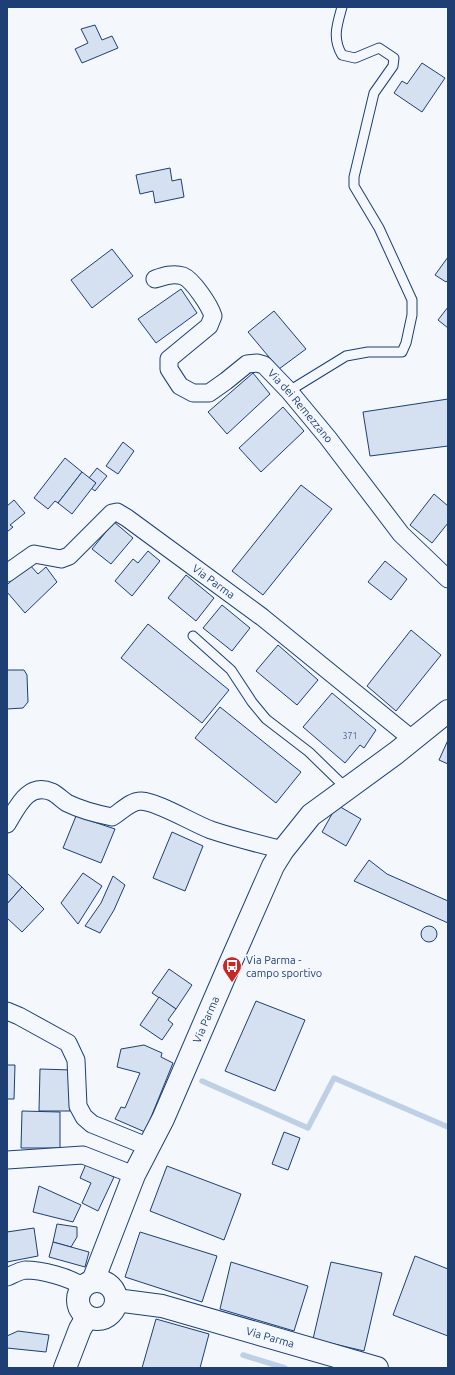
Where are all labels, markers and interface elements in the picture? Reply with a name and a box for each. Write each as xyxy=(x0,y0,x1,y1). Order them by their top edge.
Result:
street label: Via dei Remezzano xyxy=(265,367,335,445)
street label: Via Parma xyxy=(190,562,237,601)
house number: 371 xyxy=(342,731,358,741)
place label: Via Parma - campo sportivo xyxy=(246,954,322,979)
bus stop icon: Via Parma - campo sportivo xyxy=(221,955,243,983)
street label: Via Parma xyxy=(191,994,221,1045)
street label: Via Parma xyxy=(245,1325,296,1350)

